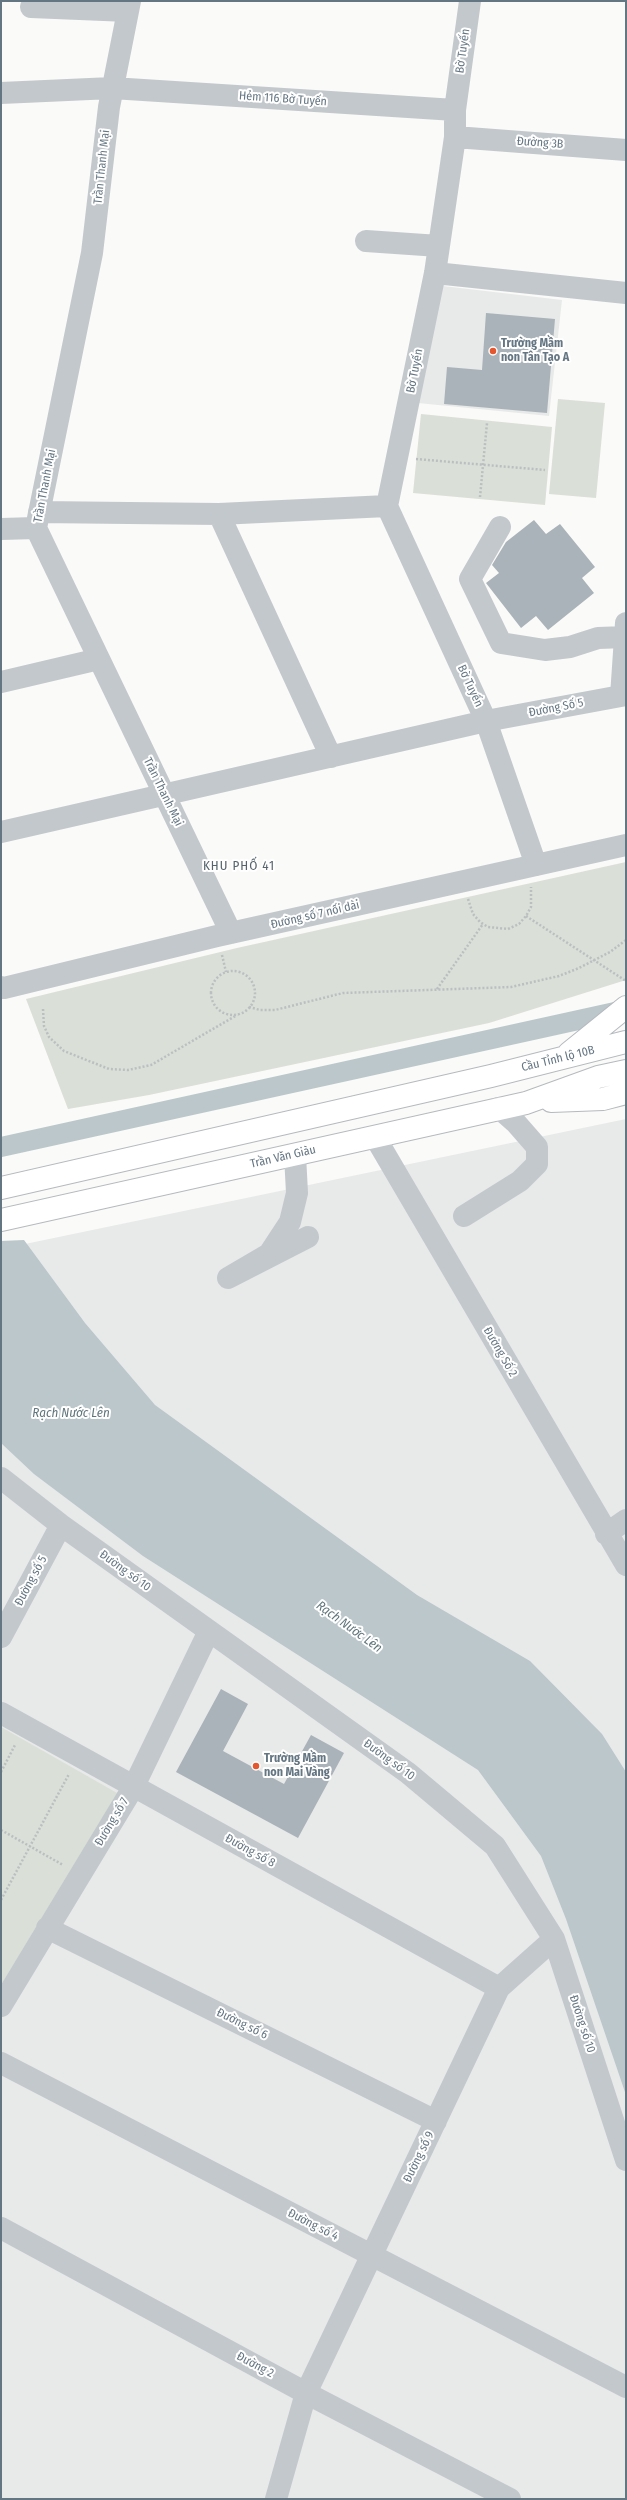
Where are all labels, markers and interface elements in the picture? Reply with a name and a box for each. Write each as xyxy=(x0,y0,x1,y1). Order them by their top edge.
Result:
street label: Bờ Tuyến xyxy=(453,28,473,74)
street label: Hẻm 116 Bờ Tuyến xyxy=(239,89,327,109)
street label: Trần Thanh Mại xyxy=(91,129,113,205)
street label: Đường 3B xyxy=(516,134,564,152)
place label: Trường Mầm non Tân Tạo A xyxy=(501,337,569,365)
marker: Trường Mầm non Tân Tạo A xyxy=(488,346,498,356)
street label: Bờ Tuyến xyxy=(404,348,426,394)
street label: Trần Thanh Mại xyxy=(31,448,59,524)
street label: Bờ Tuyến xyxy=(454,663,486,709)
street label: Đường Số 5 xyxy=(527,696,585,720)
street label: Trần Thanh Mại xyxy=(140,755,186,829)
district label: KHU PHỐ 41 xyxy=(203,858,275,874)
street label: Đường số 7 nối dài xyxy=(269,898,361,932)
street label: Cầu Tỉnh lộ 10B xyxy=(520,1043,596,1075)
street label: Trần Văn Giàu xyxy=(249,1142,317,1172)
street label: Đường Số 2 xyxy=(480,1325,520,1379)
water label: Rạch Nước Lên xyxy=(32,1405,110,1421)
street label: Đường số 10 xyxy=(97,1548,153,1594)
street label: Đường số 5 xyxy=(12,1554,50,1608)
water label: Rạch Nước Lên xyxy=(313,1598,385,1656)
street label: Đường số 10 xyxy=(361,1737,417,1783)
place label: Trường Mầm non Mai Vàng xyxy=(264,1752,330,1780)
marker: Trường Mầm non Mai Vàng xyxy=(251,1761,261,1771)
street label: Đường số 7 xyxy=(92,1795,132,1849)
street label: Đường số 8 xyxy=(222,1831,278,1871)
street label: Đường số 10 xyxy=(566,1993,598,2055)
street label: Đường số 6 xyxy=(214,2005,270,2043)
street label: Đường số 9 xyxy=(401,2129,437,2185)
street label: Đường số 4 xyxy=(285,2206,341,2244)
street label: Đường 2 xyxy=(234,2349,276,2381)

